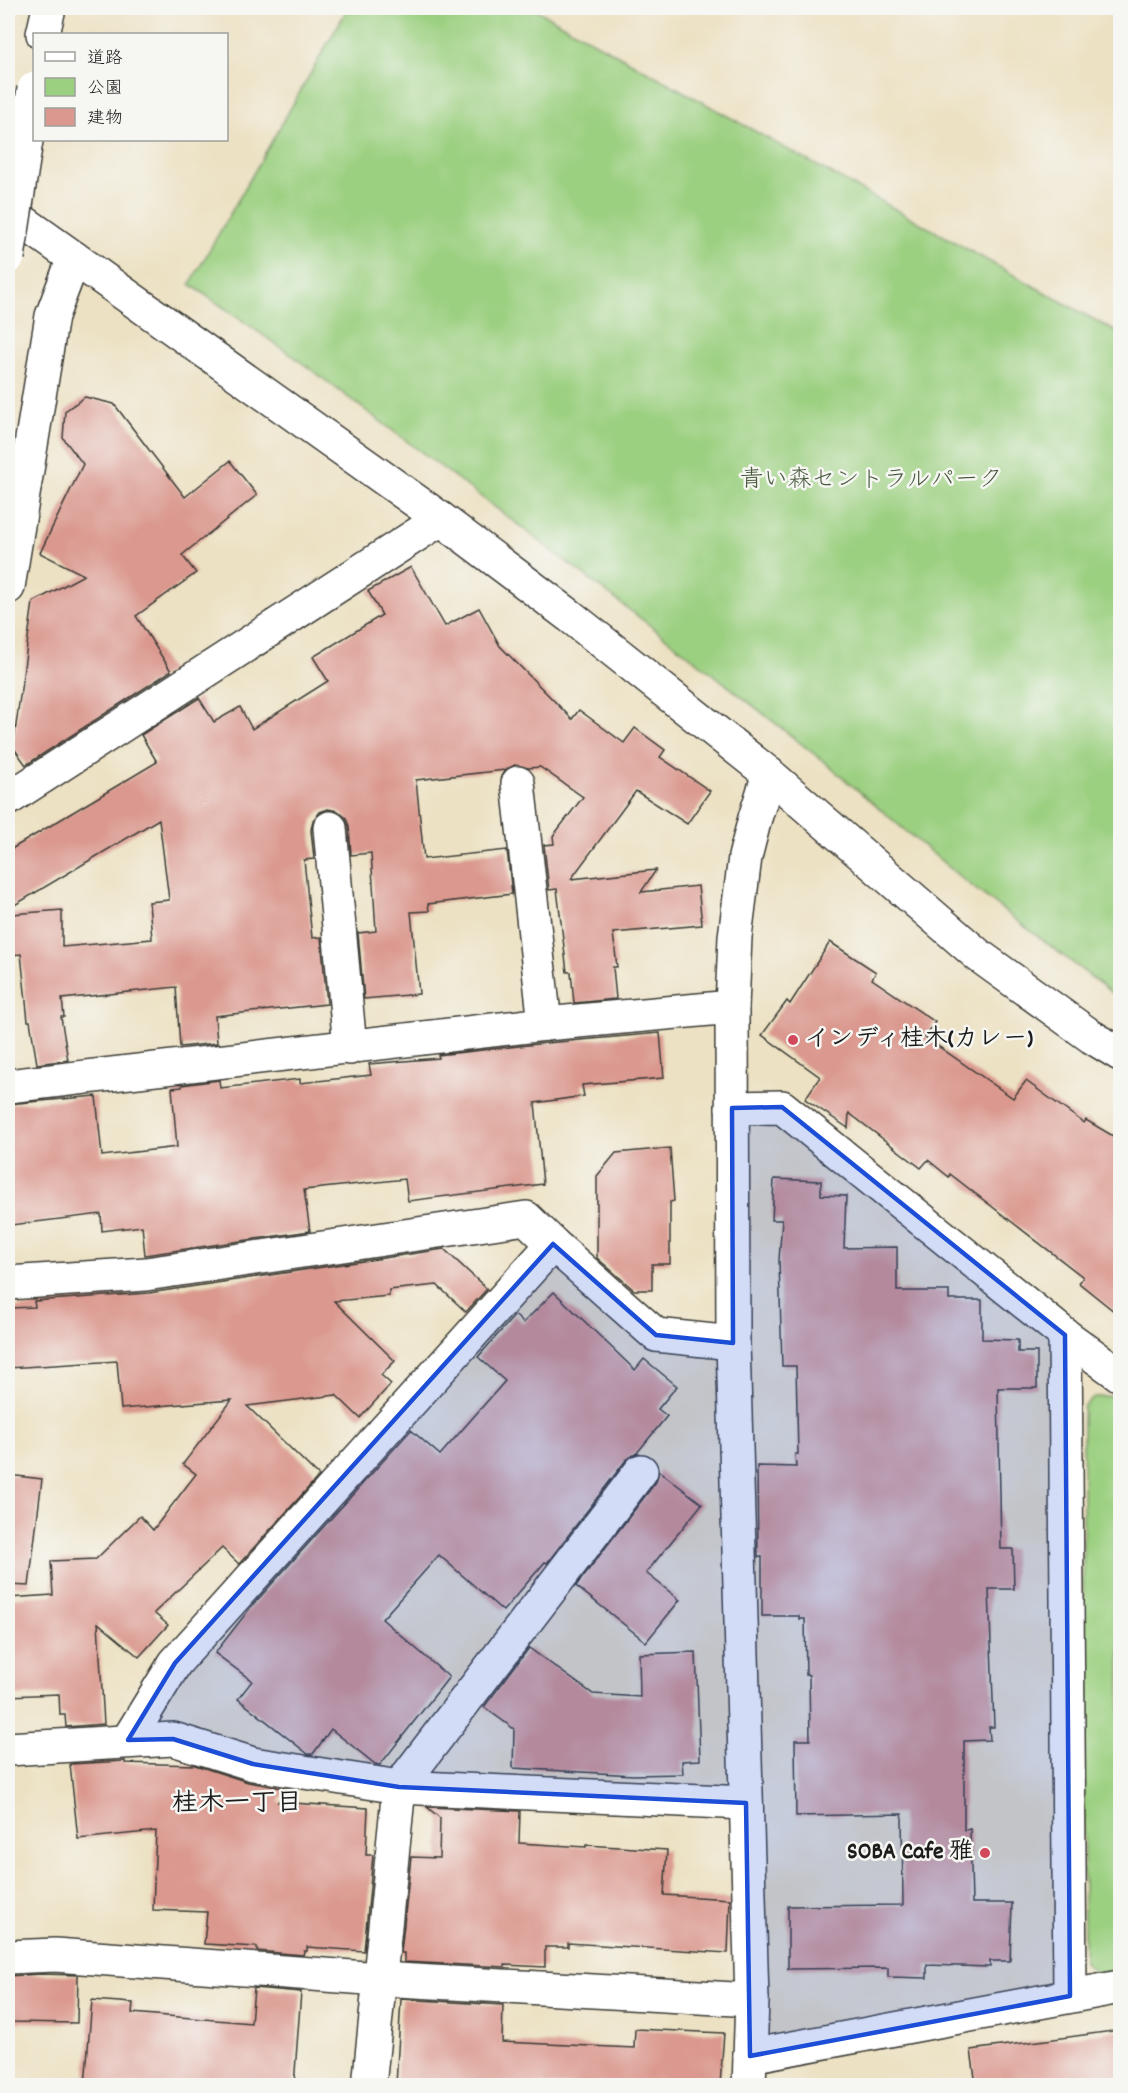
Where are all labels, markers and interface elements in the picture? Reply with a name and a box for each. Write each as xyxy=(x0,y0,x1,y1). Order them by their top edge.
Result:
legend xyxy=(33,33,228,141)
text: 道路 xyxy=(87,47,123,72)
text: 公園 xyxy=(87,77,123,102)
text: 建物 xyxy=(87,107,123,132)
park label: 青い森セントラルパーク xyxy=(739,464,1003,498)
place label: インディ桂木(カレー) xyxy=(805,1023,1033,1057)
marker: インディ桂木(カレー) xyxy=(786,1033,800,1047)
district label: 桂木一丁目 xyxy=(172,1786,302,1823)
place label: SOBA Cafe 雅 xyxy=(847,1836,973,1870)
marker: SOBA Cafe 雅 xyxy=(978,1846,992,1860)

